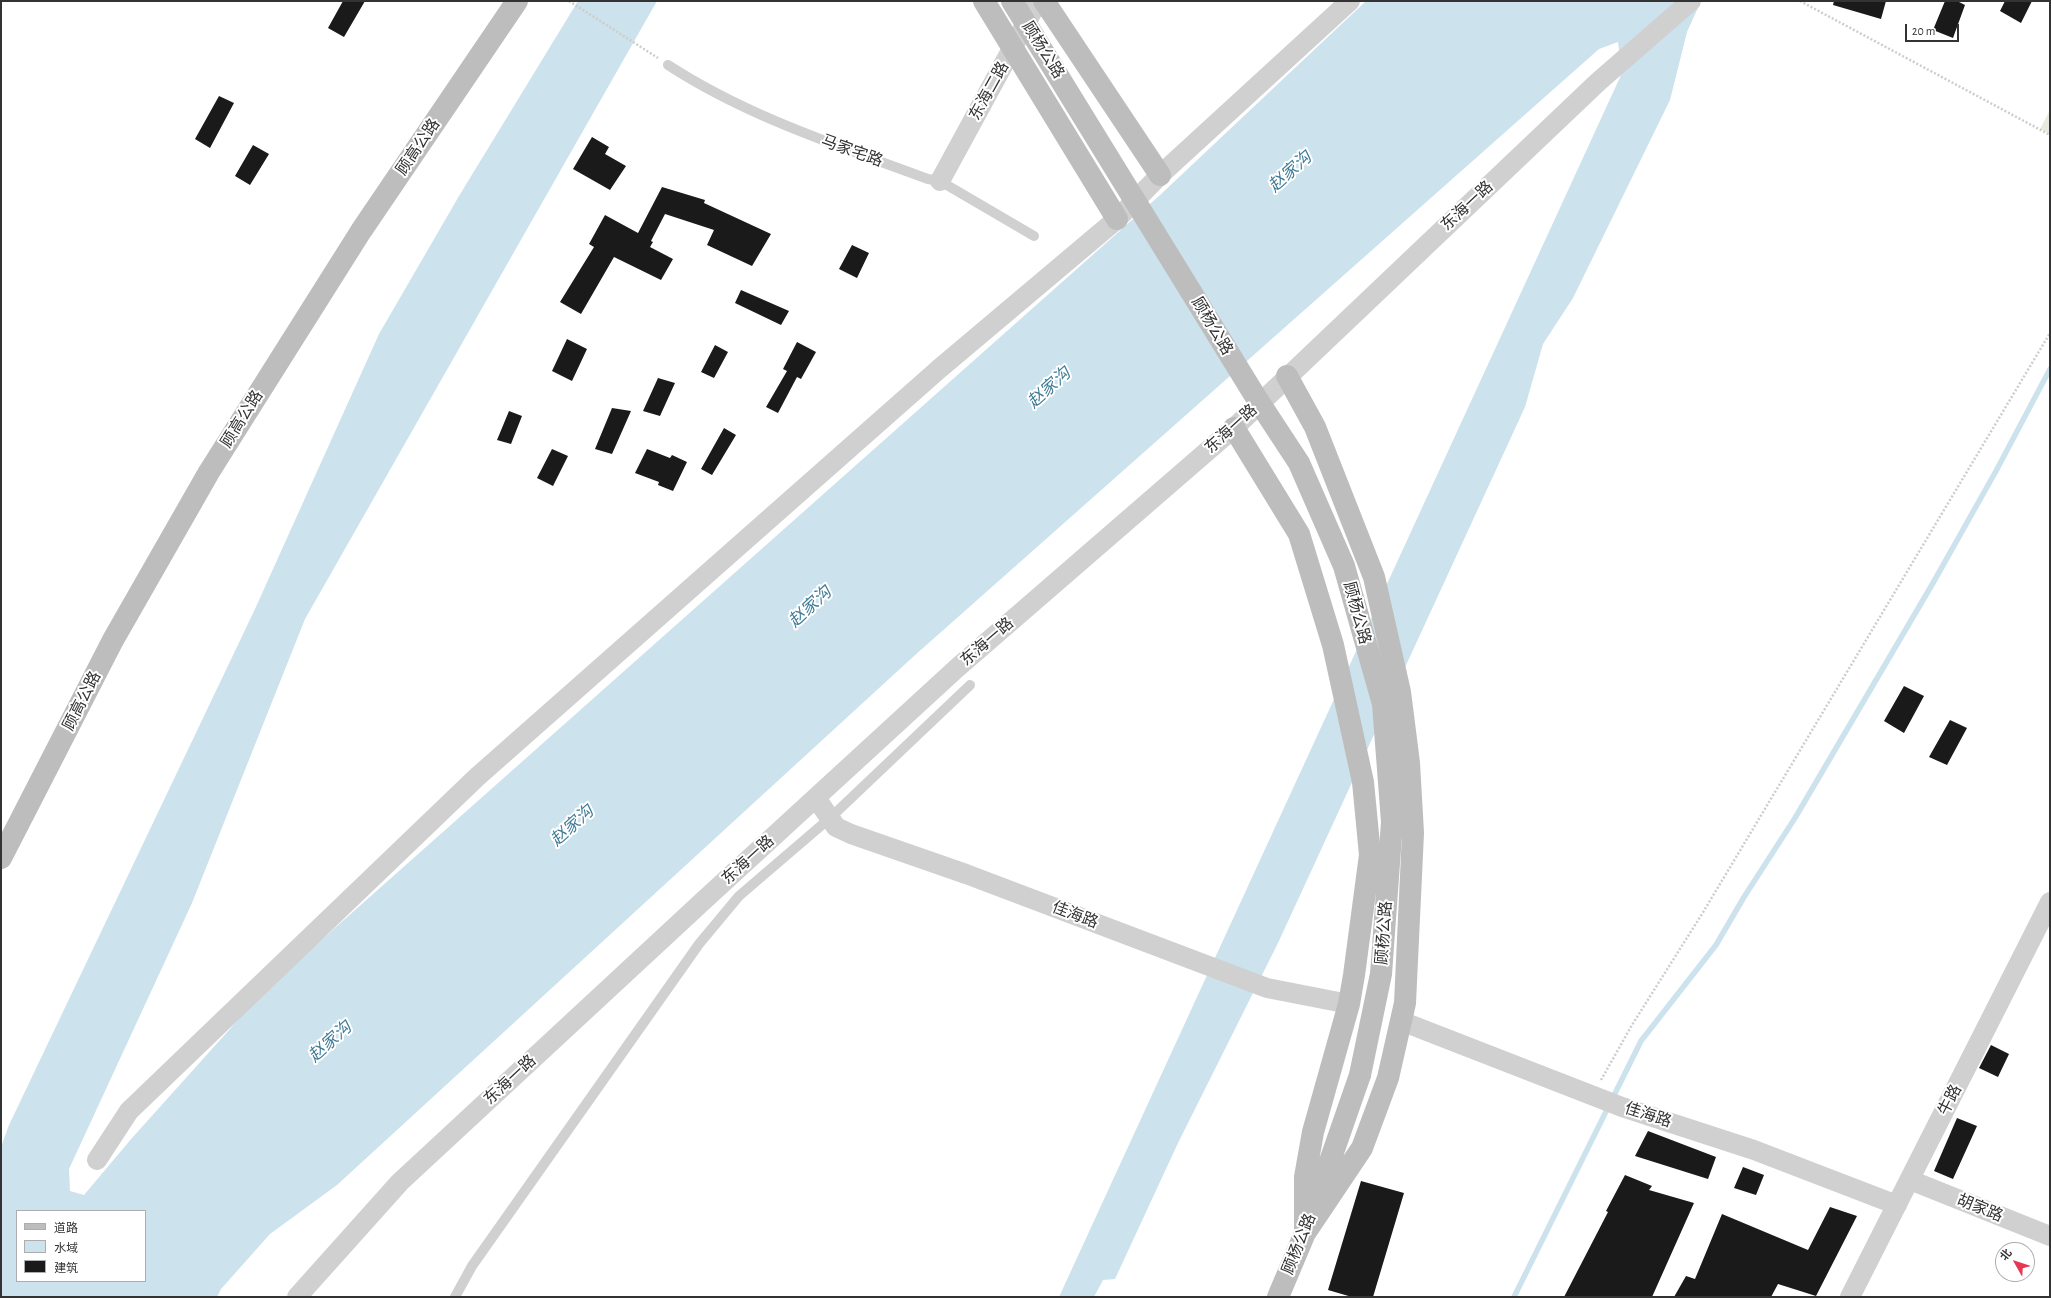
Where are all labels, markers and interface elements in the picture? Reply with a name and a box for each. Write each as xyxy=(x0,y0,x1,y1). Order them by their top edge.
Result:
scale bar xyxy=(1907,16,1961,42)
street label: 顾杨公路 xyxy=(1018,18,1068,82)
text: 20 m xyxy=(1912,25,1935,37)
street label: 东海二路 xyxy=(965,58,1013,124)
street label: 顾高公路 xyxy=(392,115,444,179)
street label: 马家宅路 xyxy=(819,131,885,171)
water label: 赵家沟 xyxy=(1264,147,1316,197)
street label: 东海一路 xyxy=(1437,177,1497,235)
street label: 顾杨公路 xyxy=(1187,294,1237,358)
water label: 赵家沟 xyxy=(1023,363,1075,413)
street label: 顾高公路 xyxy=(217,387,267,451)
street label: 东海一路 xyxy=(1201,400,1261,458)
street label: 顾杨公路 xyxy=(1339,580,1375,646)
water label: 赵家沟 xyxy=(784,582,836,632)
street label: 东海一路 xyxy=(957,614,1017,670)
street label: 顾高公路 xyxy=(59,668,105,734)
water label: 赵家沟 xyxy=(546,801,598,851)
street label: 东海一路 xyxy=(718,831,778,889)
street label: 佳海路 xyxy=(1049,897,1101,933)
street label: 顾杨公路 xyxy=(1372,900,1396,966)
water label: 赵家沟 xyxy=(304,1017,356,1067)
street label: 东海一路 xyxy=(480,1051,540,1109)
street label: 牛路 xyxy=(1934,1081,1966,1119)
street label: 佳海路 xyxy=(1622,1098,1674,1132)
street label: 胡家路 xyxy=(1954,1190,2006,1226)
legend xyxy=(16,1210,146,1282)
street label: 顾杨公路 xyxy=(1278,1211,1320,1277)
text: 道路 xyxy=(54,1222,78,1234)
text: 水域 xyxy=(54,1242,78,1254)
north arrow xyxy=(1995,1242,2035,1282)
text: 北 xyxy=(1998,1247,2014,1262)
text: 建筑 xyxy=(54,1262,78,1274)

